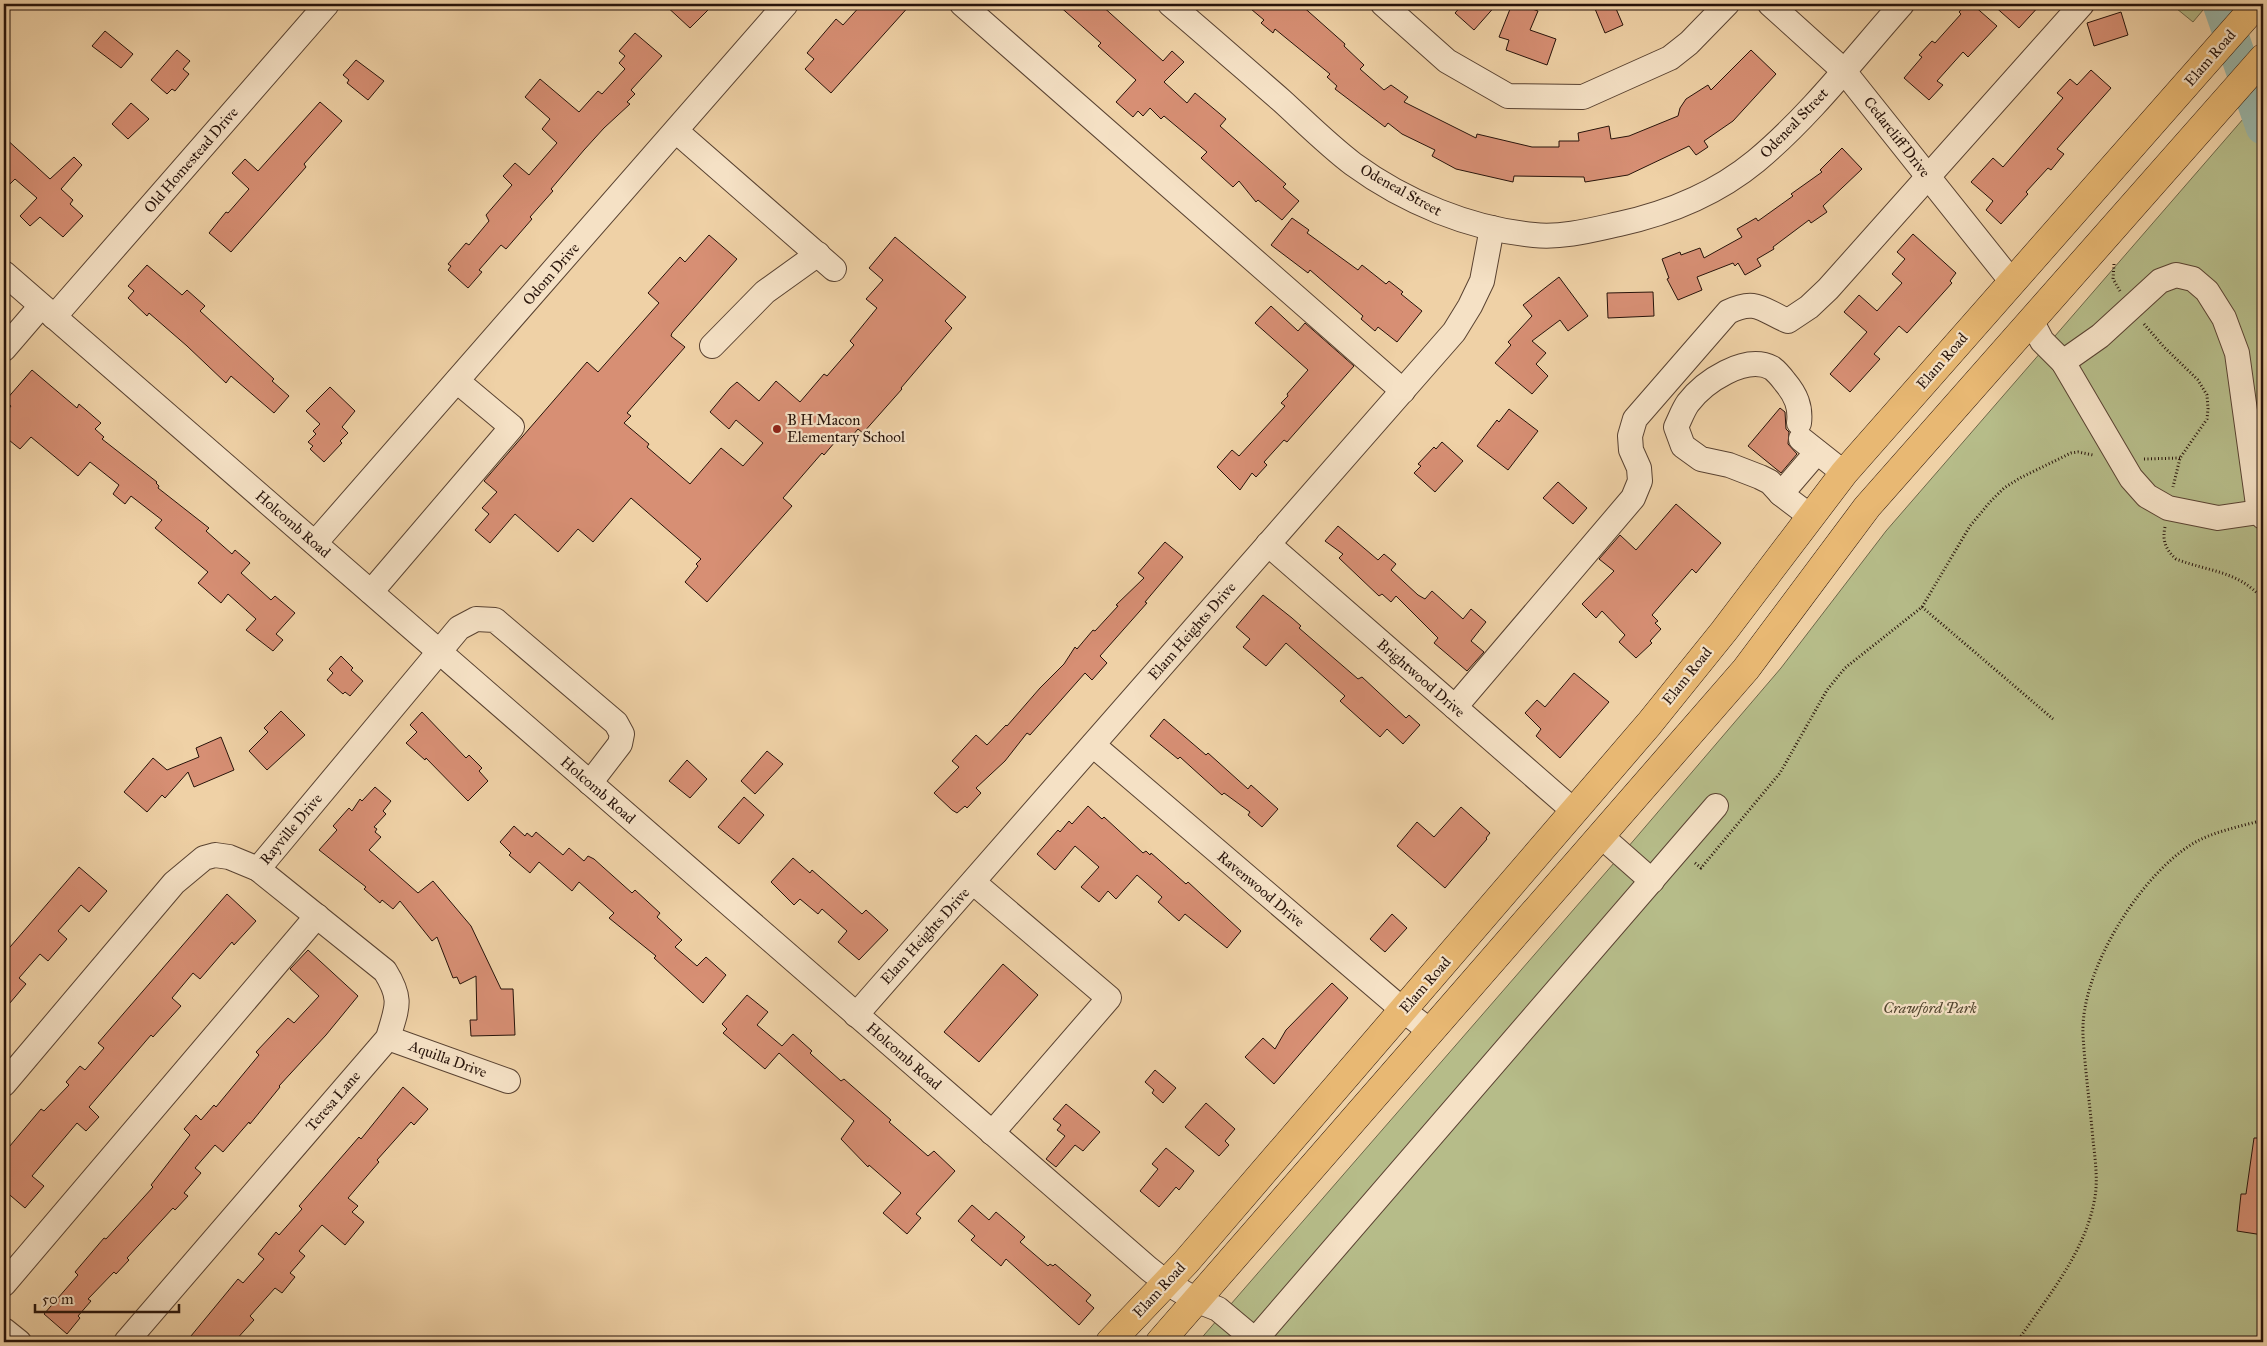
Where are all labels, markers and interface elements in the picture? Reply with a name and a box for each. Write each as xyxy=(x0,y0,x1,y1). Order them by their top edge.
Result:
street label: Elam Road xyxy=(2181,26,2240,90)
street label: Odeneal Street xyxy=(1756,84,1832,162)
street label: Cedarcliff Drive xyxy=(1860,93,1934,181)
street label: Old Homestead Drive xyxy=(140,103,242,217)
street label: Odeneal Street xyxy=(1357,160,1446,220)
street label: Odom Drive xyxy=(519,239,583,309)
street label: Elam Road xyxy=(1913,329,1972,393)
place label: B H Macon Elementary School xyxy=(787,411,906,446)
marker: B H Macon Elementary School xyxy=(771,423,783,435)
street label: Holcomb Road xyxy=(252,487,334,562)
street label: Elam Heights Drive xyxy=(1144,578,1240,684)
street label: Brightwood Drive xyxy=(1373,635,1469,721)
street label: Elam Road xyxy=(1658,643,1716,708)
street label: Holcomb Road xyxy=(557,753,639,828)
street label: Rayville Drive xyxy=(256,790,326,868)
street label: Ravenwood Drive xyxy=(1214,847,1308,931)
street label: Elam Heights Drive xyxy=(877,884,973,988)
street label: Elam Road xyxy=(1396,953,1455,1017)
park label: Crawford Park xyxy=(1883,999,1977,1017)
street label: Holcomb Road xyxy=(863,1019,945,1094)
street label: Aquilla Drive xyxy=(405,1036,489,1082)
street label: Teresa Lane xyxy=(302,1067,364,1135)
street label: Elam Road xyxy=(1129,1258,1189,1321)
scale bar xyxy=(35,1281,179,1313)
text: 50 m xyxy=(42,1290,74,1308)

